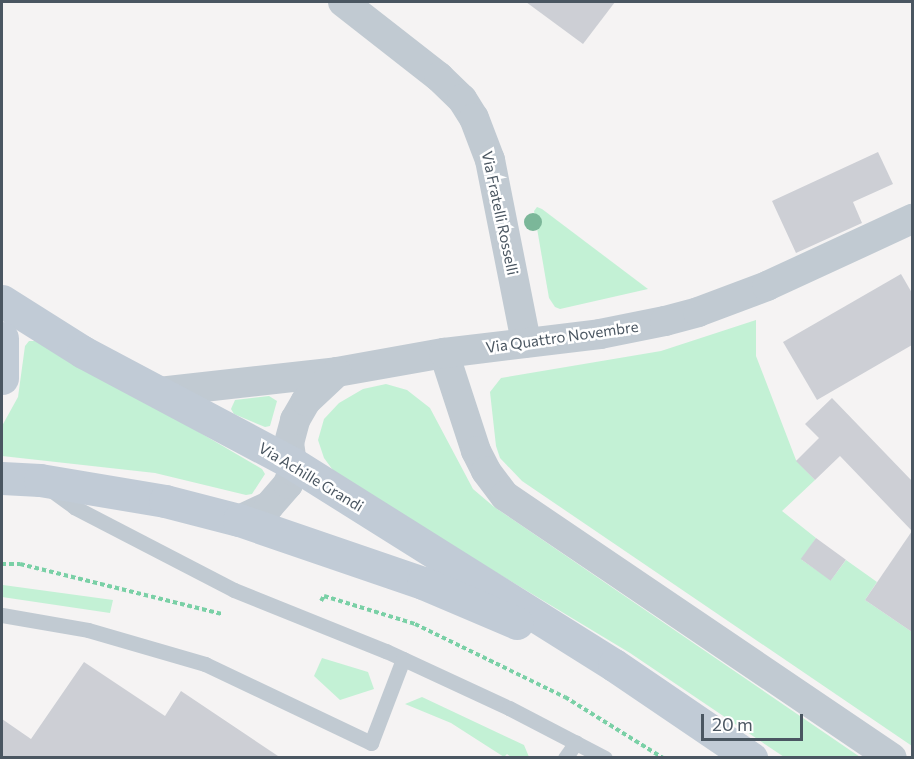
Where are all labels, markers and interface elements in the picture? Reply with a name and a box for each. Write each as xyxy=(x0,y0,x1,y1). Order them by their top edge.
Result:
street label: Via Fratelli Rosselli xyxy=(478,149,522,277)
street label: Via Quattro Novembre xyxy=(484,317,640,357)
street label: Via Achille Grandi xyxy=(255,439,367,515)
scale bar xyxy=(704,702,806,740)
text: 20 m xyxy=(712,713,753,735)

